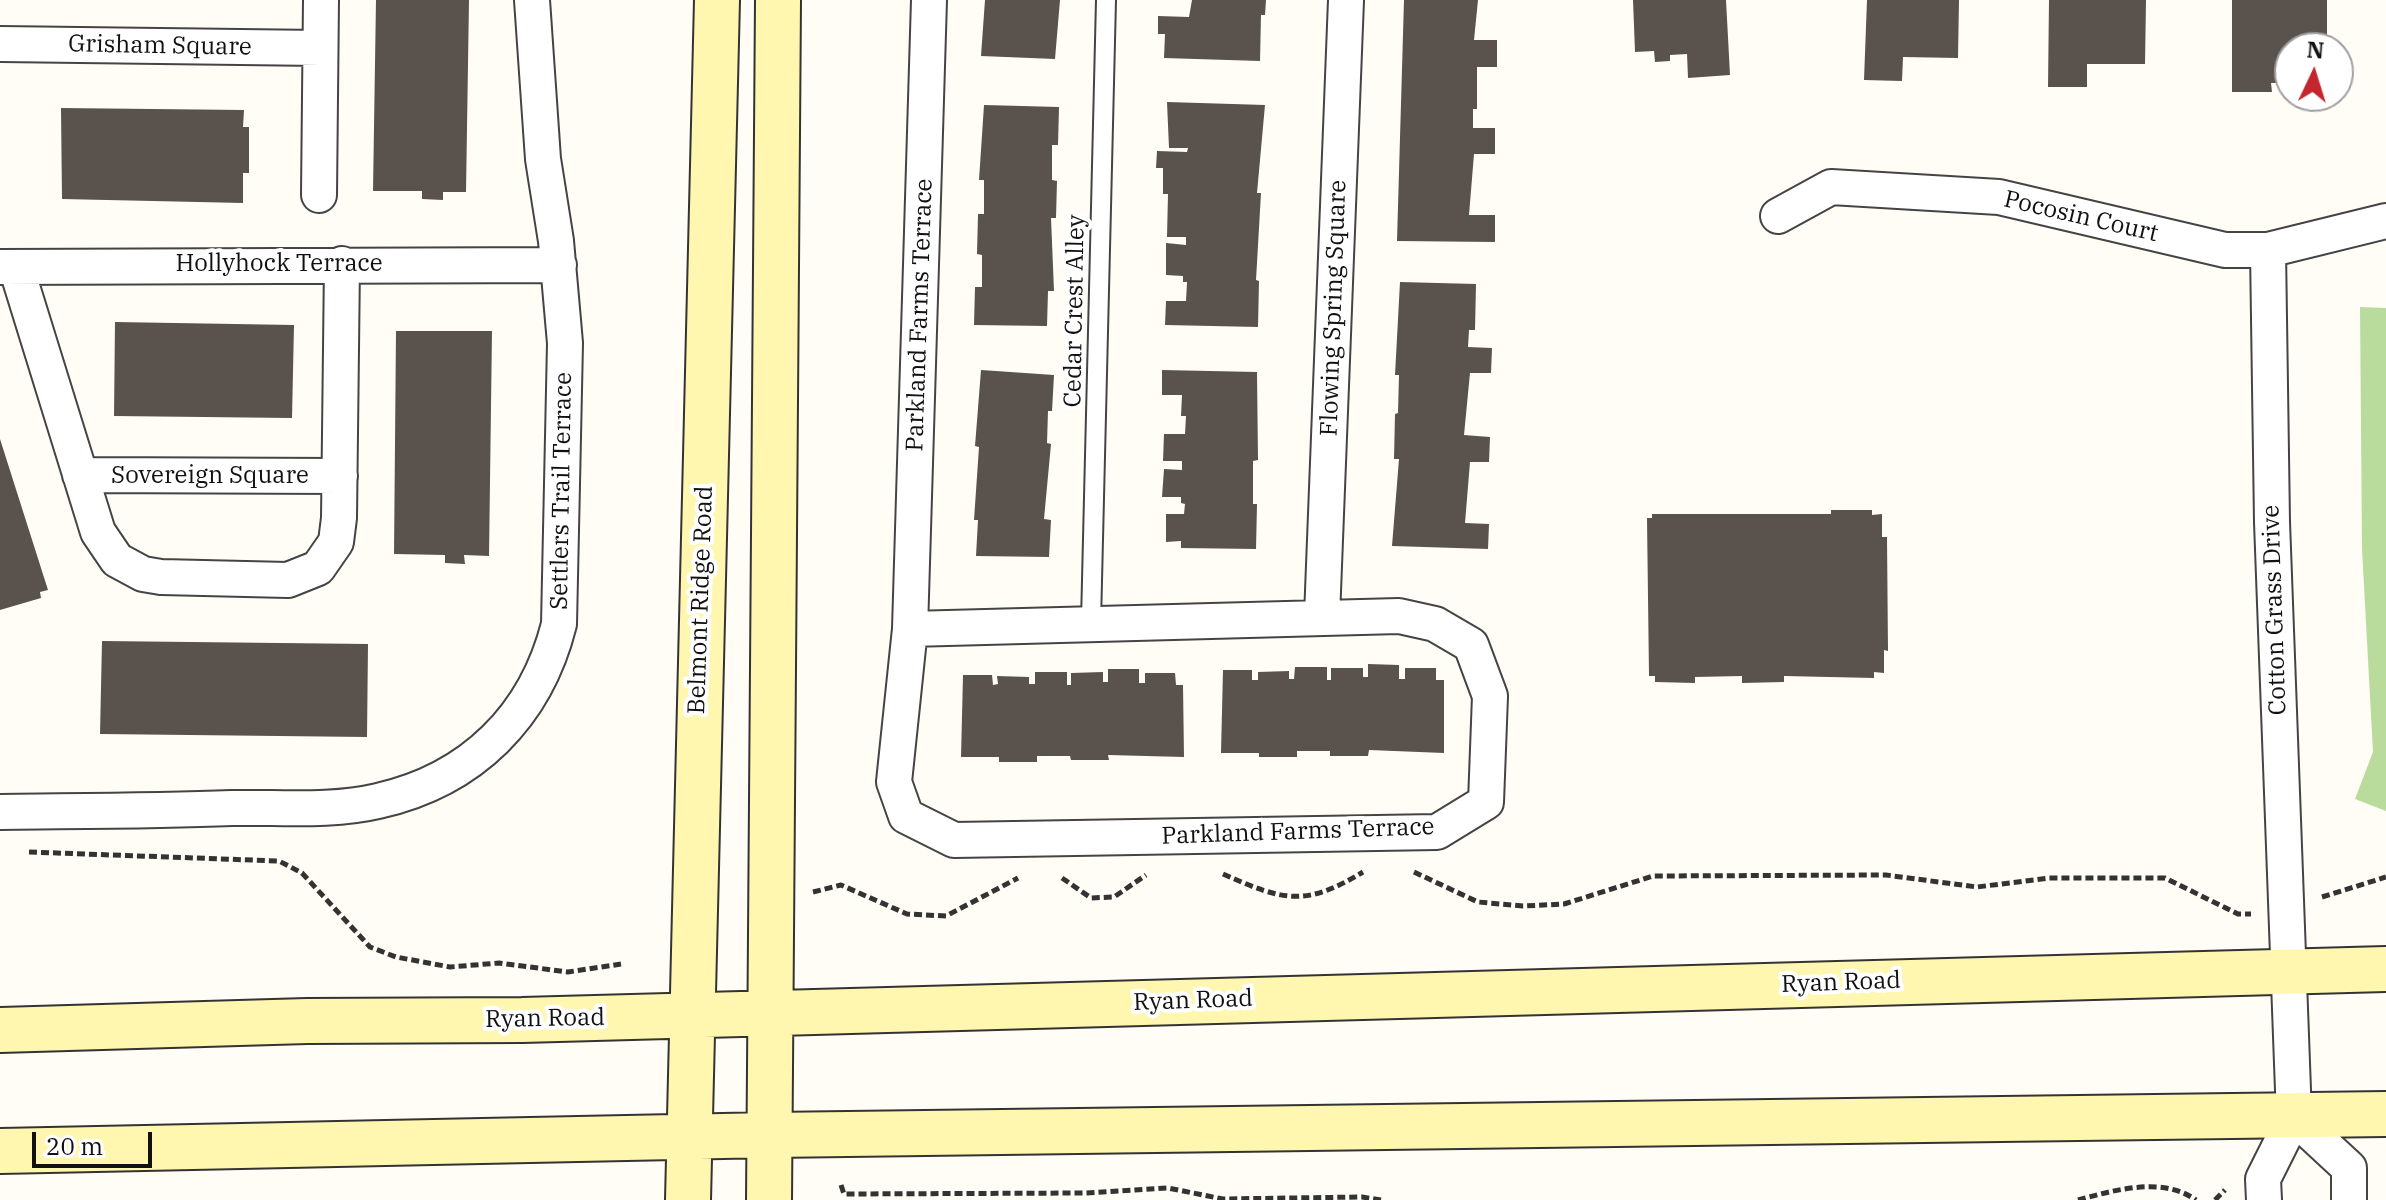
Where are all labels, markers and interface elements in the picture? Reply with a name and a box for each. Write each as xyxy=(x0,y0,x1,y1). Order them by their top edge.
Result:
street label: Grisham Square xyxy=(68,30,252,62)
north arrow xyxy=(2274,32,2354,112)
text: N xyxy=(2306,34,2325,65)
street label: Parkland Farms Terrace xyxy=(901,178,939,452)
street label: Flowing Spring Square xyxy=(1315,179,1353,437)
street label: Pocosin Court xyxy=(2001,185,2161,249)
street label: Cedar Crest Alley xyxy=(1059,214,1091,408)
street label: Hollyhock Terrace xyxy=(175,250,383,278)
street label: Settlers Trail Terrace xyxy=(546,372,578,610)
street label: Sovereign Square xyxy=(111,462,309,490)
street label: Belmont Ridge Road xyxy=(683,485,719,715)
street label: Cotton Grass Drive xyxy=(2257,504,2293,716)
street label: Parkland Farms Terrace xyxy=(1161,813,1435,851)
street label: Ryan Road xyxy=(1781,967,1901,999)
street label: Ryan Road xyxy=(1133,985,1253,1017)
street label: Ryan Road xyxy=(485,1004,605,1034)
scale bar xyxy=(36,1116,156,1166)
text: 20 m xyxy=(46,1130,103,1162)

